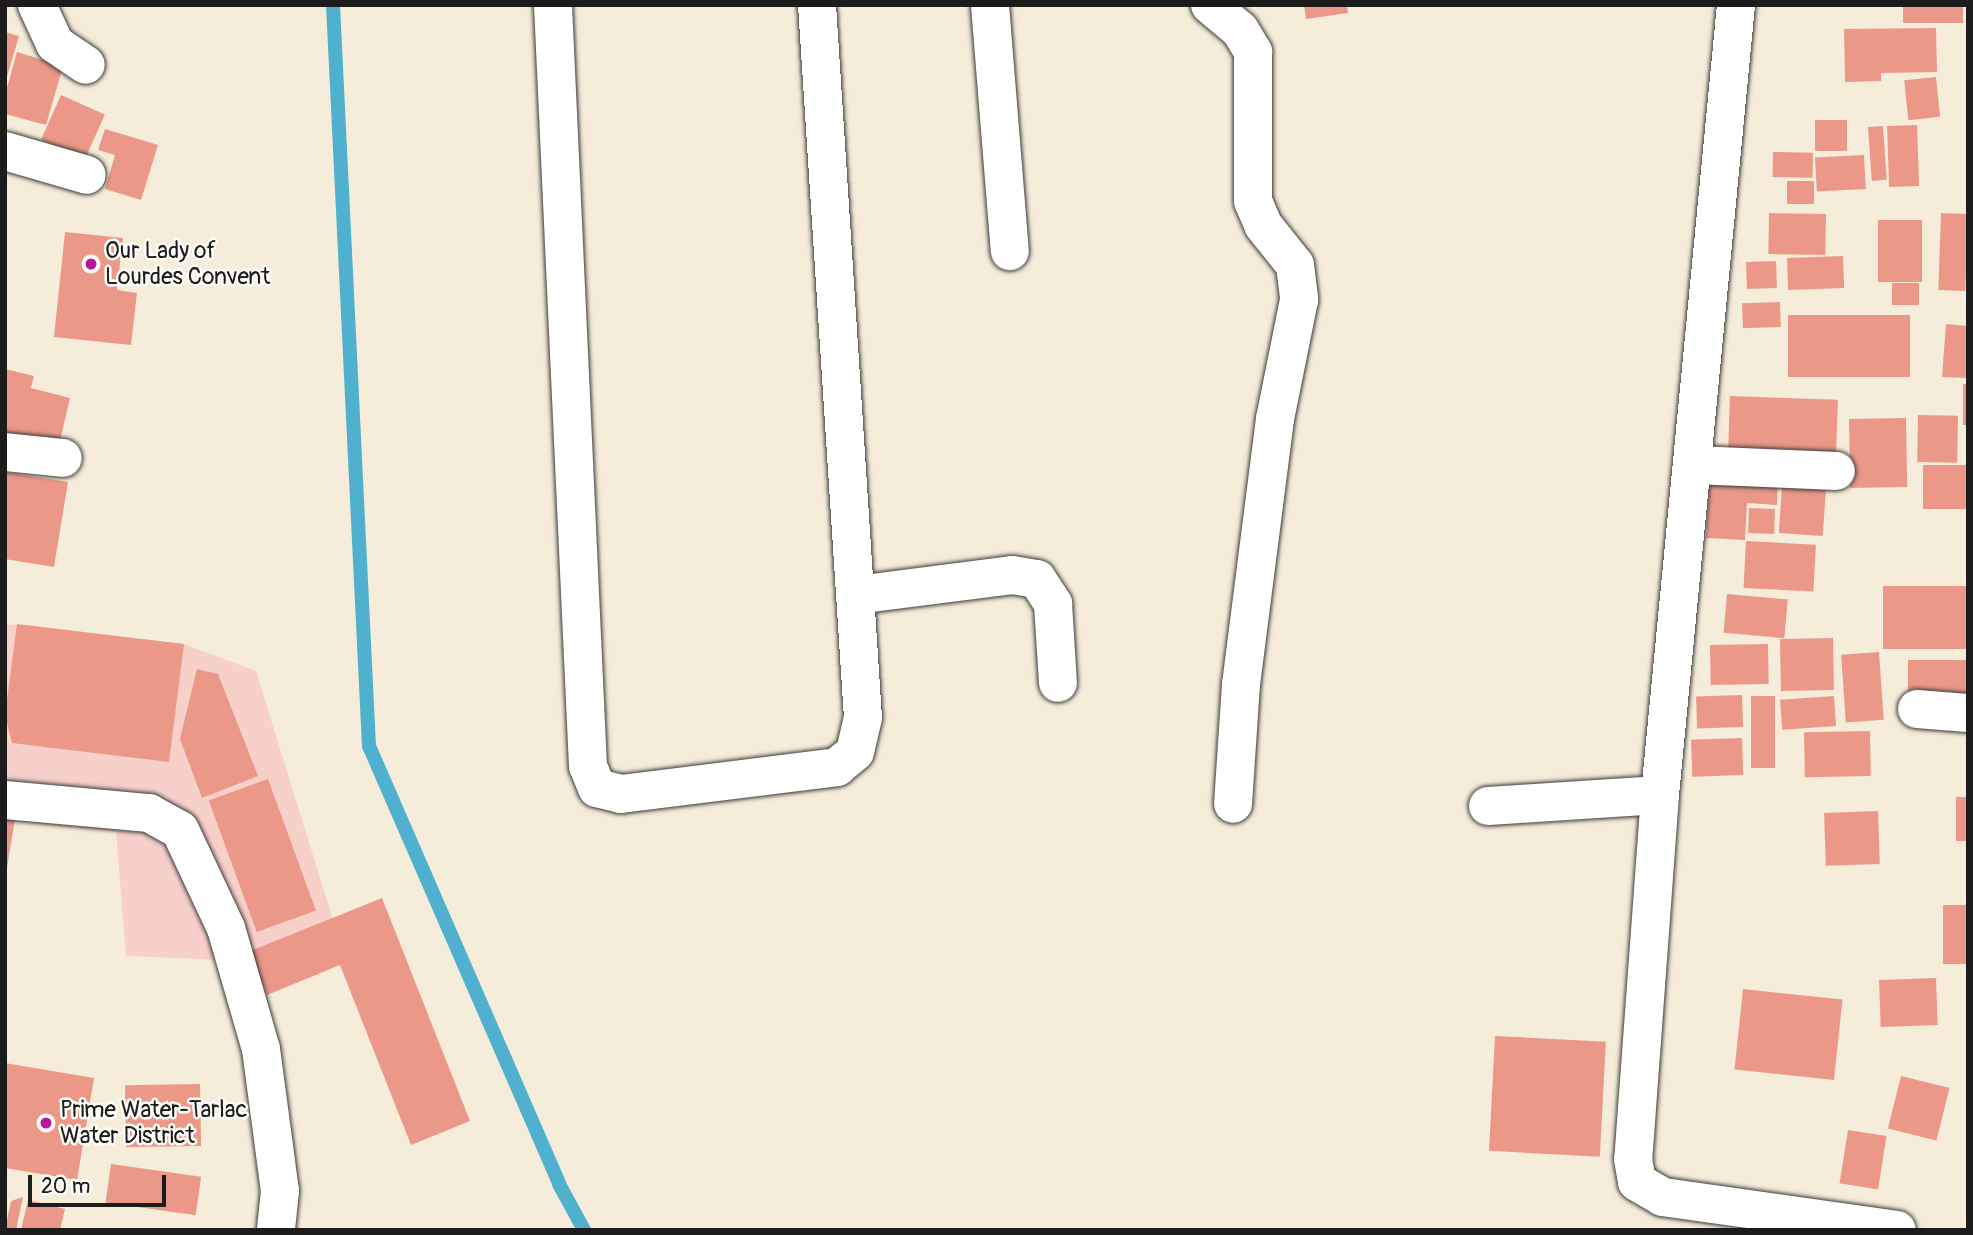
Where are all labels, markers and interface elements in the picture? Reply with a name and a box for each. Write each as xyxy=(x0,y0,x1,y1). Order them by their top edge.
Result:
place label: Our Lady of Lourdes Convent xyxy=(105,237,270,291)
marker: Our Lady of Lourdes Convent xyxy=(83,256,99,272)
place label: Prime Water-Tarlac Water District xyxy=(60,1096,247,1150)
marker: Prime Water-Tarlac Water District xyxy=(38,1115,54,1131)
scale bar xyxy=(32,1162,170,1206)
text: 20 m xyxy=(41,1173,90,1200)

